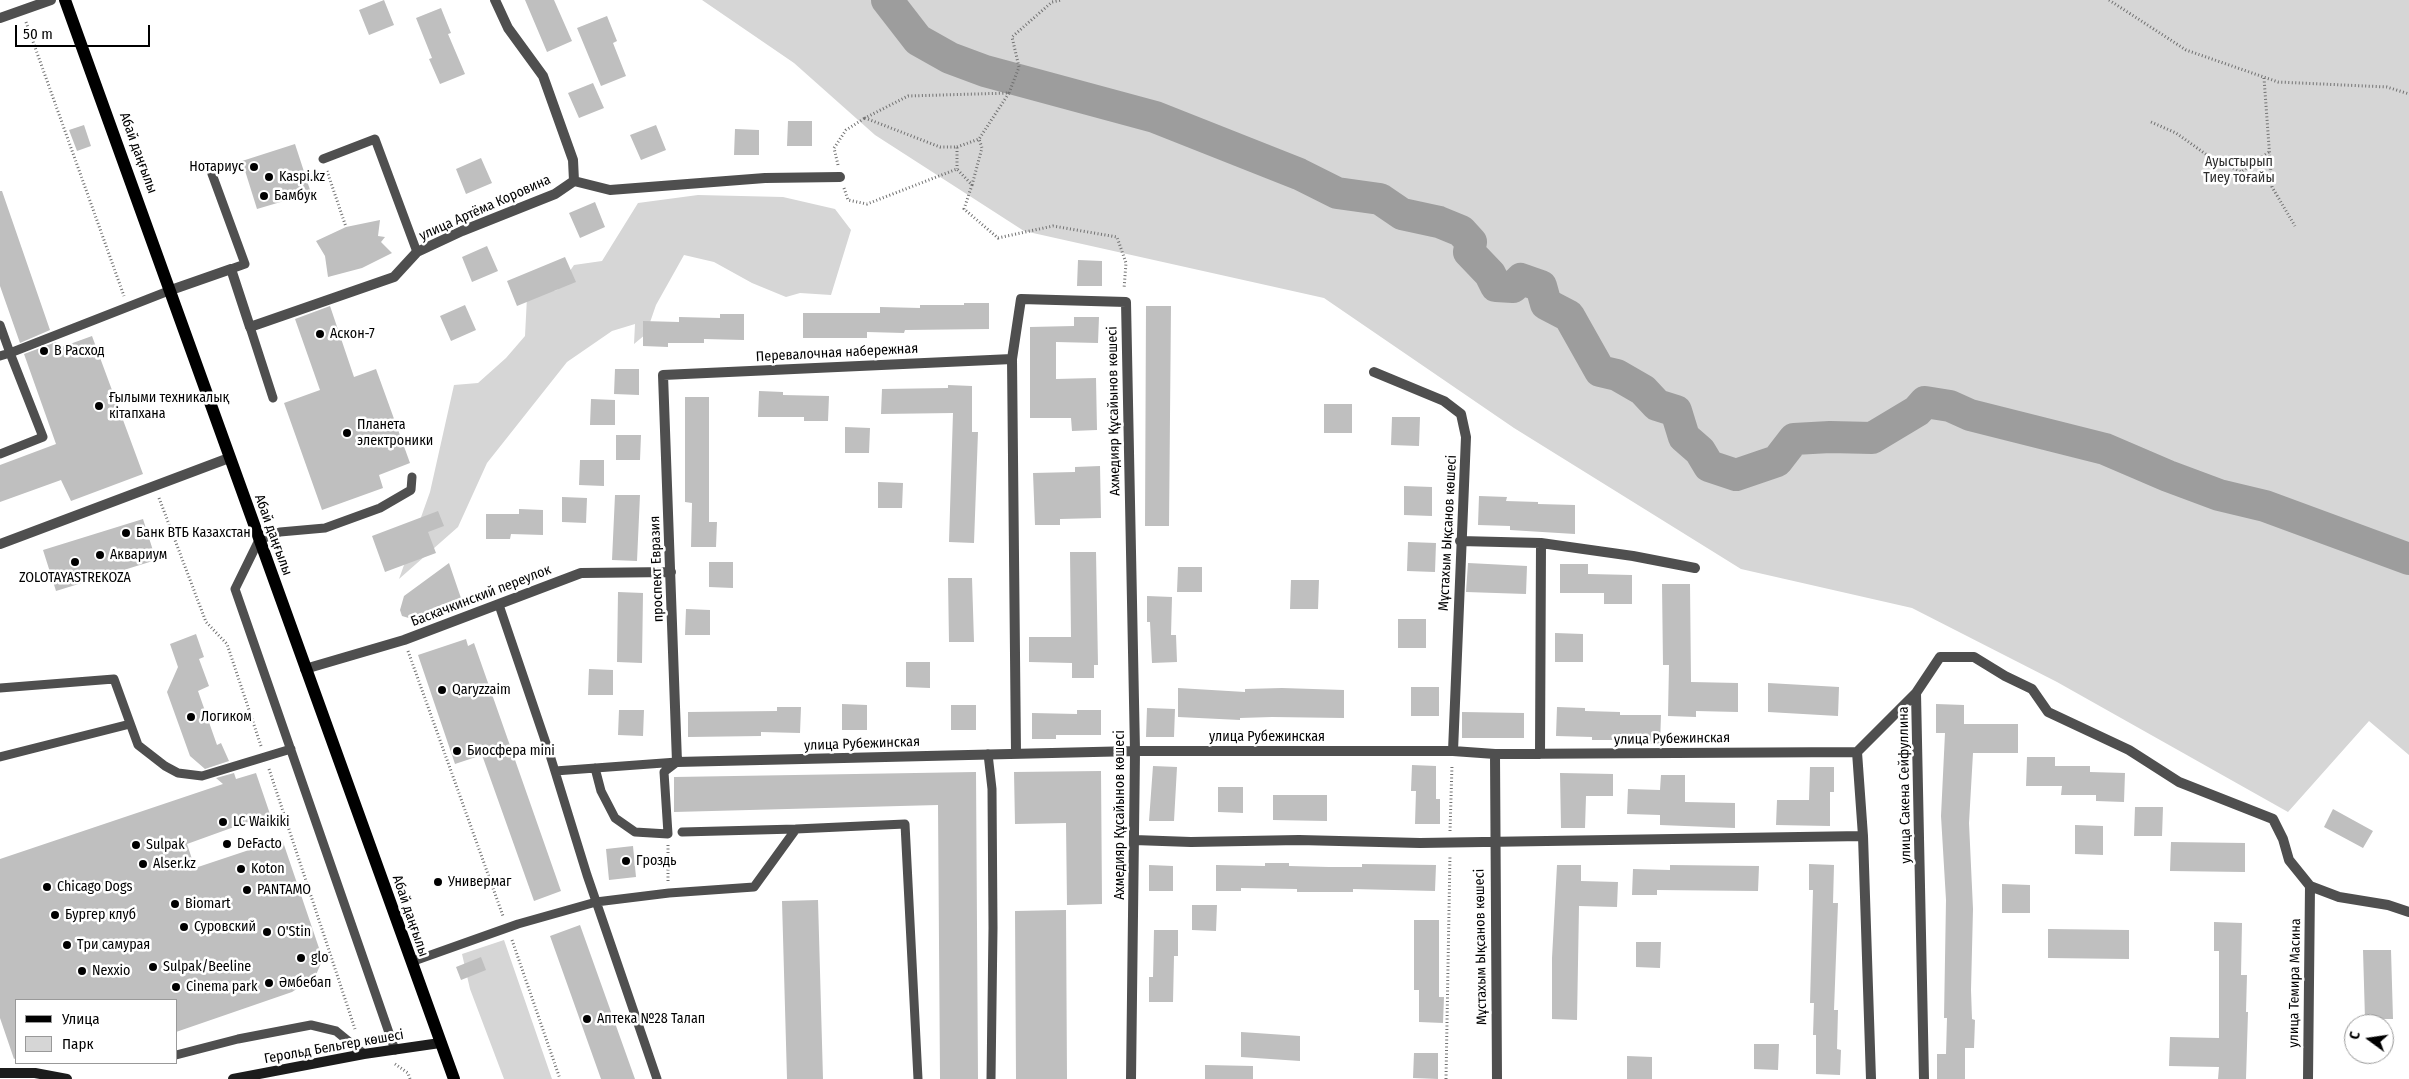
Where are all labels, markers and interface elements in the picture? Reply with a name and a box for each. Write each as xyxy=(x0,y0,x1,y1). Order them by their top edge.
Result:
scale bar xyxy=(18,15,152,47)
text: 50 m xyxy=(23,25,53,43)
street label: Абай даңғылы xyxy=(116,110,160,196)
park label: Ауыстырып Тиеу тоғайы xyxy=(2203,154,2275,186)
place label: Нотариус xyxy=(189,159,244,175)
marker: Нотариус xyxy=(248,161,260,173)
place label: Kaspi.kz xyxy=(279,169,325,185)
marker: Kaspi.kz xyxy=(263,171,275,183)
street label: улица Артёма Коровина xyxy=(417,171,553,245)
place label: Бамбук xyxy=(274,188,317,204)
marker: Бамбук xyxy=(258,190,270,202)
place label: Аскон-7 xyxy=(330,326,375,342)
street label: Ахмедияр Құсайынов көшесі xyxy=(1104,326,1124,496)
marker: Аскон-7 xyxy=(314,328,326,340)
street label: Перевалочная набережная xyxy=(755,340,919,366)
place label: В Расход xyxy=(54,343,105,359)
marker: В Расход xyxy=(38,345,50,357)
place label: Ғылыми техникалық кітапхана xyxy=(109,390,229,422)
marker: Ғылыми техникалық кітапхана xyxy=(93,400,105,412)
place label: Планета электроники xyxy=(357,417,433,450)
marker: Планета электроники xyxy=(341,427,353,439)
street label: Мұстахым Ықсанов көшесі xyxy=(1436,454,1460,612)
street label: Абай даңғылы xyxy=(251,492,295,578)
street label: проспект Евразия xyxy=(647,516,667,622)
place label: Банк ВТБ Казахстан xyxy=(136,525,251,541)
marker: Банк ВТБ Казахстан xyxy=(120,527,132,539)
place label: Аквариум xyxy=(110,547,167,563)
marker: Аквариум xyxy=(94,549,106,561)
marker: ZOLOTAYASTREKOZA xyxy=(69,556,81,568)
street label: Баскачкинский переулок xyxy=(409,562,553,630)
place label: ZOLOTAYASTREKOZA xyxy=(19,570,131,586)
place label: Qaryzzaim xyxy=(452,682,511,698)
marker: Qaryzzaim xyxy=(436,684,448,696)
street label: улица Сакена Сейфуллина xyxy=(1895,706,1915,864)
place label: Логиком xyxy=(201,709,252,725)
marker: Логиком xyxy=(185,711,197,723)
street label: улица Рубежинская xyxy=(1209,729,1325,745)
street label: Ахмедияр Құсайынов көшесі xyxy=(1112,730,1128,900)
street label: улица Рубежинская xyxy=(1614,730,1730,748)
street label: улица Рубежинская xyxy=(804,734,920,754)
place label: Биосфера mini xyxy=(467,743,555,759)
marker: Биосфера mini xyxy=(451,745,463,757)
place label: LC Waikiki xyxy=(233,814,290,830)
marker: LC Waikiki xyxy=(217,816,229,828)
place label: DeFacto xyxy=(237,836,282,852)
place label: Sulpak xyxy=(146,837,185,853)
marker: DeFacto xyxy=(221,838,233,850)
marker: Sulpak xyxy=(130,839,142,851)
place label: Гроздь xyxy=(636,853,677,869)
marker: Гроздь xyxy=(620,855,632,867)
place label: Alser.kz xyxy=(153,856,196,872)
marker: Alser.kz xyxy=(137,858,149,870)
place label: Koton xyxy=(251,861,285,877)
marker: Koton xyxy=(235,863,247,875)
street label: Мұстахым Ықсанов көшесі xyxy=(1471,869,1491,1025)
street label: Абай даңғылы xyxy=(388,873,432,959)
place label: Универмаг xyxy=(448,874,512,890)
marker: Универмаг xyxy=(432,876,444,888)
place label: Chicago Dogs xyxy=(57,879,132,895)
marker: Chicago Dogs xyxy=(41,881,53,893)
place label: PANTAMO xyxy=(257,882,311,898)
marker: PANTAMO xyxy=(241,884,253,896)
place label: Biomart xyxy=(185,896,231,912)
marker: Biomart xyxy=(169,898,181,910)
place label: Бургер клуб xyxy=(65,907,136,923)
marker: Бургер клуб xyxy=(49,909,61,921)
street label: улица Темира Масина xyxy=(2285,918,2305,1048)
place label: Суровский xyxy=(194,919,256,935)
marker: Суровский xyxy=(178,921,190,933)
place label: O'Stin xyxy=(277,924,311,940)
marker: O'Stin xyxy=(261,926,273,938)
place label: Три самурая xyxy=(77,937,150,953)
marker: Три самурая xyxy=(61,939,73,951)
place label: glo xyxy=(311,950,329,966)
marker: glo xyxy=(295,952,307,964)
place label: Sulpak/Beeline xyxy=(163,959,251,975)
marker: Sulpak/Beeline xyxy=(147,961,159,973)
place label: Nexxio xyxy=(92,963,130,979)
marker: Nexxio xyxy=(76,965,88,977)
place label: Әмбебап xyxy=(279,975,331,991)
marker: Әмбебап xyxy=(263,977,275,989)
place label: Cinema park xyxy=(186,979,257,995)
marker: Cinema park xyxy=(170,981,182,993)
legend xyxy=(15,999,178,1064)
text: Улица xyxy=(62,1010,100,1028)
place label: Аптека №28 Талап xyxy=(597,1011,705,1027)
marker: Аптека №28 Талап xyxy=(581,1013,593,1025)
north arrow xyxy=(2344,1014,2394,1064)
street label: Герольд Бельгер көшесі xyxy=(263,1026,405,1068)
text: С xyxy=(2346,1030,2364,1041)
text: Парк xyxy=(62,1035,93,1053)

